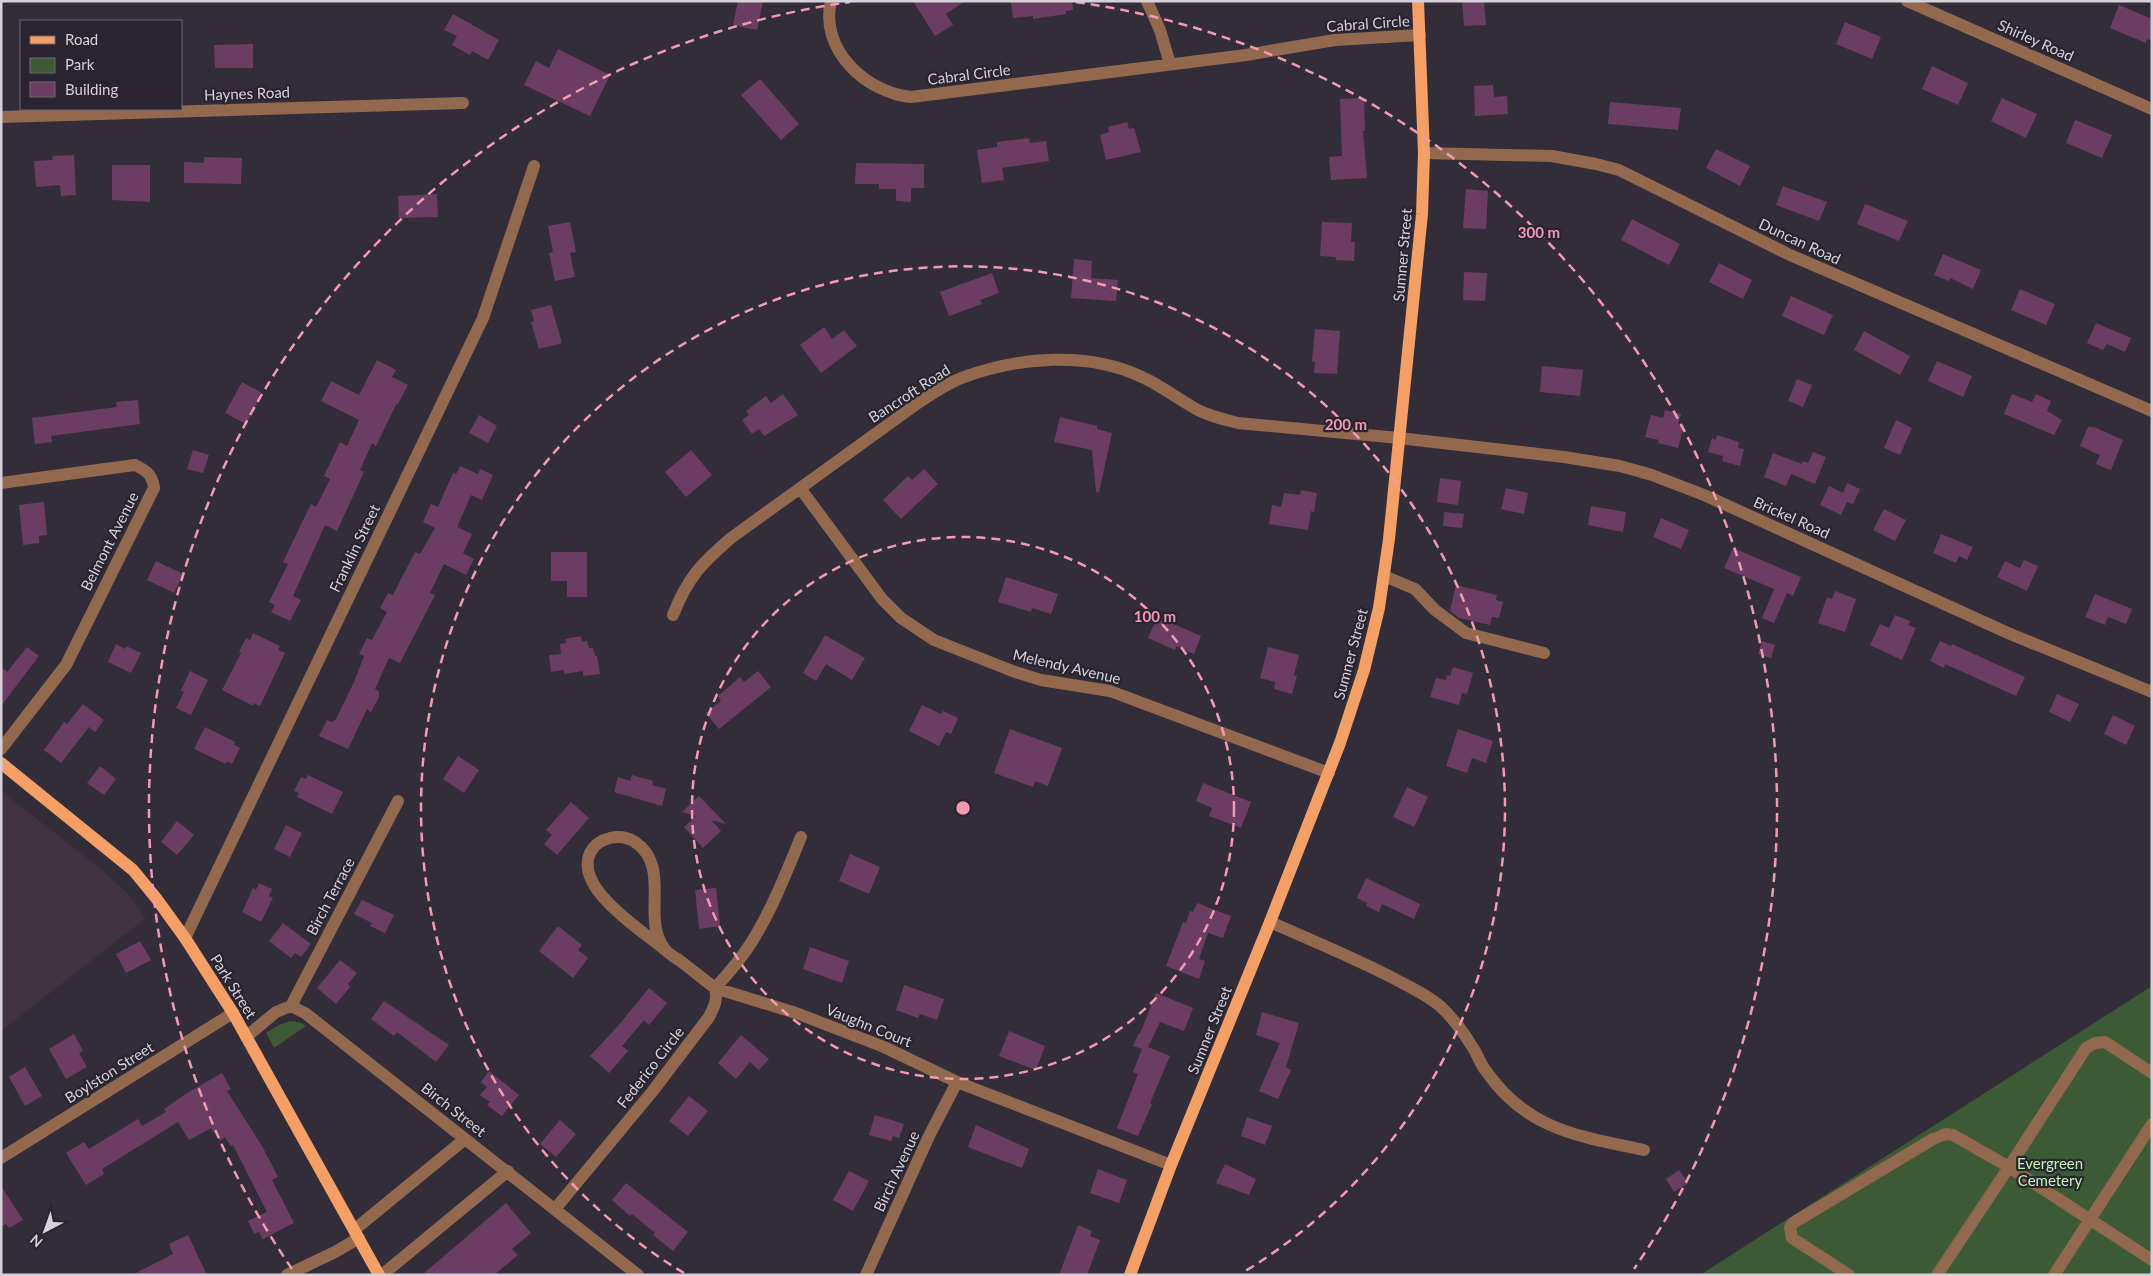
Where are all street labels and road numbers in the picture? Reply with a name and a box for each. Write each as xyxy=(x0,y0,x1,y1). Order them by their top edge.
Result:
street label: Cabral Circle xyxy=(1326,11,1410,35)
street label: Shirley Road xyxy=(1995,15,2077,65)
street label: Cabral Circle xyxy=(926,60,1012,88)
street label: Haynes Road xyxy=(204,83,290,103)
street label: Sumner Street xyxy=(1389,207,1415,302)
street label: Duncan Road xyxy=(1756,214,1844,268)
street label: Bancroft Road xyxy=(865,360,953,426)
street label: Belmont Avenue xyxy=(76,488,142,593)
street label: Brickel Road xyxy=(1751,492,1833,542)
street label: Franklin Street xyxy=(325,501,383,595)
street label: Sumner Street xyxy=(1329,606,1371,701)
street label: Melendy Avenue xyxy=(1011,645,1123,687)
street label: Birch Terrace xyxy=(302,854,358,938)
street label: Park Street xyxy=(207,950,261,1022)
street label: Sumner Street xyxy=(1183,983,1235,1077)
street label: Vaughn Court xyxy=(824,1000,915,1051)
street label: Federico Circle xyxy=(613,1023,687,1111)
street label: Boylston Street xyxy=(61,1037,157,1106)
street label: Birch Street xyxy=(418,1078,490,1140)
street label: Birch Avenue xyxy=(869,1128,923,1214)

